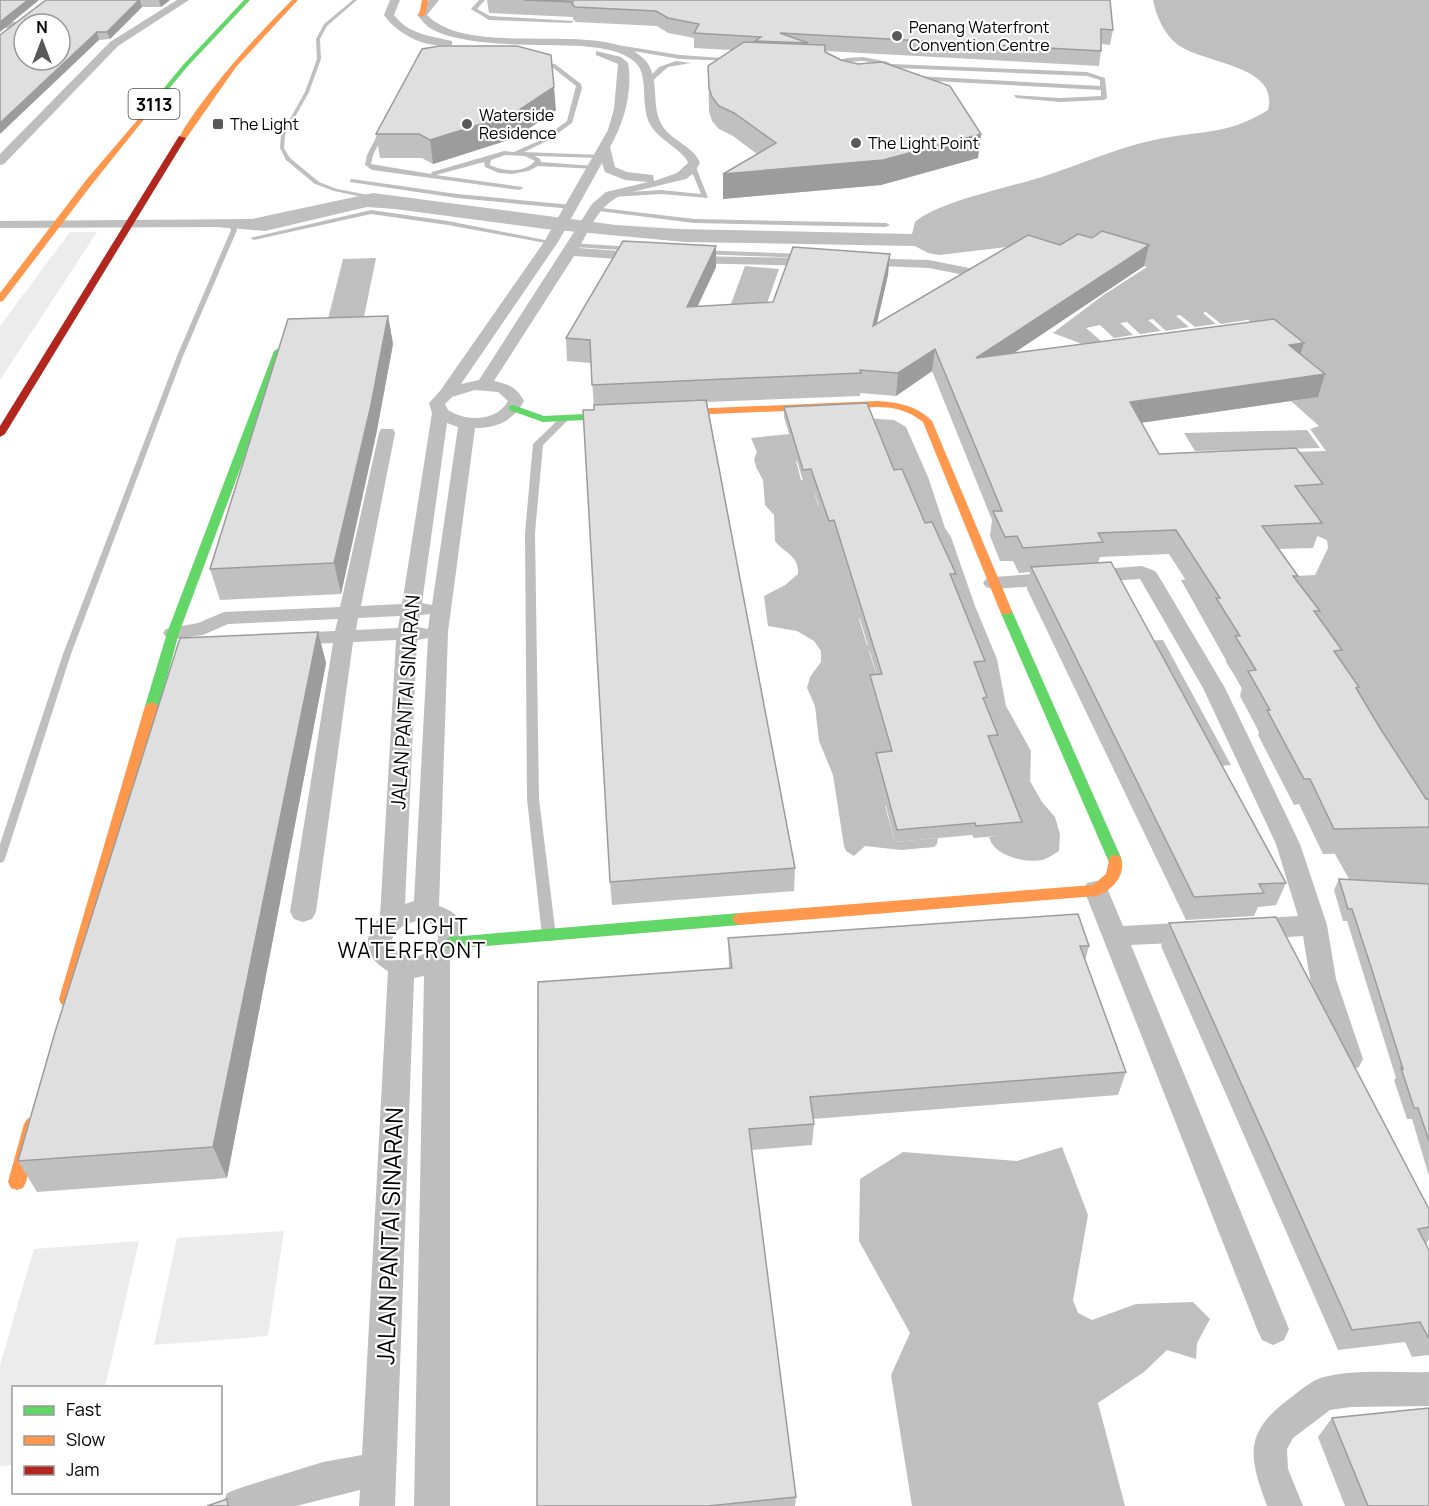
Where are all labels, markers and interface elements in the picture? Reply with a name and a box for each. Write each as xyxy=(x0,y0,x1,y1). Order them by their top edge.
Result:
north arrow xyxy=(12,12,72,72)
text: N xyxy=(36,16,48,38)
place label: Penang Waterfront Convention Centre xyxy=(909,16,1050,56)
marker: Penang Waterfront Convention Centre xyxy=(890,29,904,43)
road number: 3113 xyxy=(128,89,180,119)
place label: Waterside Residence xyxy=(479,104,557,144)
place label: The Light xyxy=(230,113,299,135)
marker: The Light xyxy=(211,117,225,131)
marker: Waterside Residence xyxy=(460,117,474,131)
place label: The Light Point xyxy=(868,132,979,154)
marker: The Light Point xyxy=(849,136,863,150)
street label: JALAN PANTAI SINARAN xyxy=(384,594,426,810)
district label: THE LIGHT WATERFRONT xyxy=(338,912,486,964)
street label: JALAN PANTAI SINARAN xyxy=(368,1107,410,1365)
legend xyxy=(12,1386,222,1494)
text: Fast xyxy=(66,1397,101,1421)
text: Slow xyxy=(66,1427,106,1451)
text: Jam xyxy=(66,1457,100,1481)

